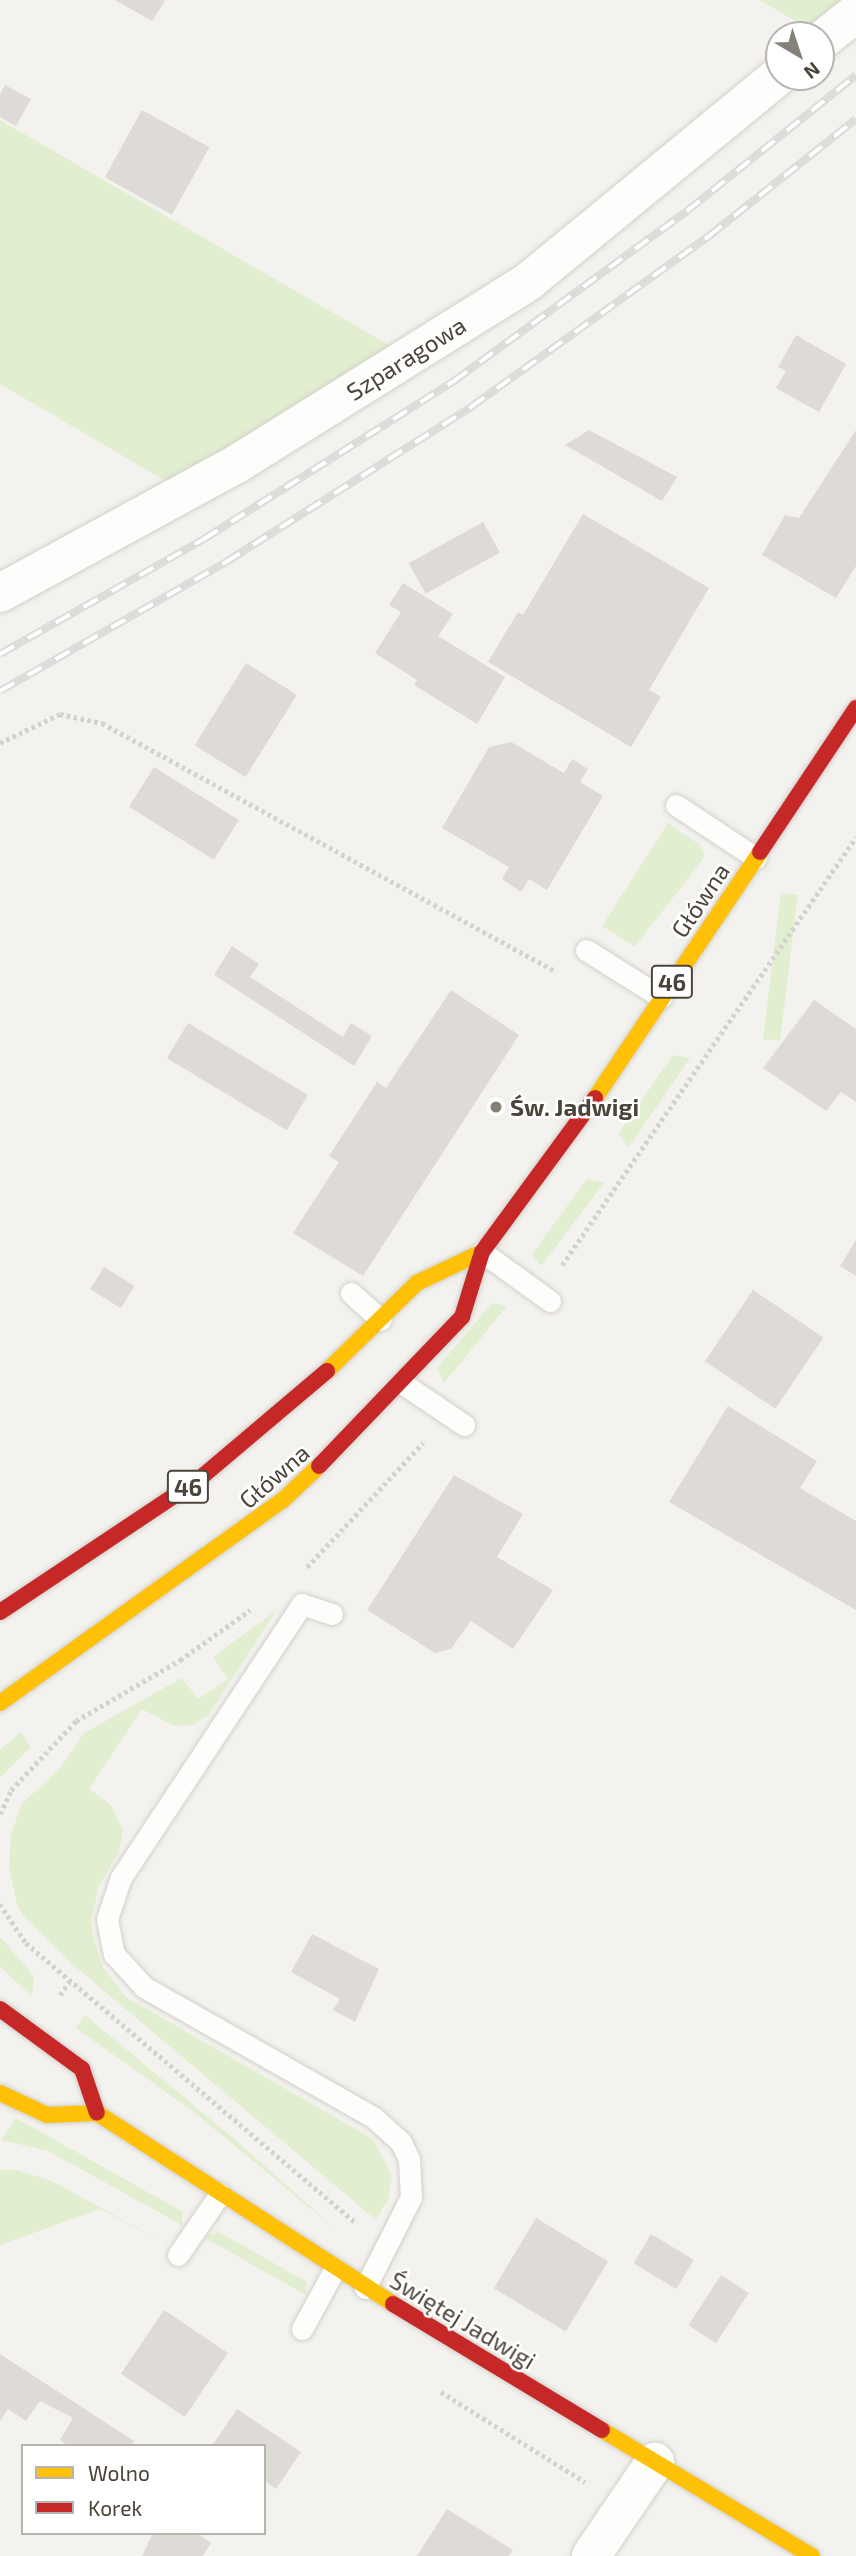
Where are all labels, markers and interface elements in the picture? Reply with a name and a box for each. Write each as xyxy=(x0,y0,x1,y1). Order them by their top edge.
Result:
north arrow xyxy=(765,21,835,91)
text: N xyxy=(800,58,825,84)
street label: Szparagowa xyxy=(341,310,471,406)
street label: Główna xyxy=(665,857,735,943)
road number: 46 xyxy=(649,962,695,1001)
place label: Św. Jadwigi xyxy=(510,1093,640,1121)
marker: Św. Jadwigi xyxy=(488,1099,504,1115)
street label: Główna xyxy=(233,1438,315,1514)
road number: 46 xyxy=(165,1468,211,1506)
street label: Świętej Jadwigi xyxy=(385,2265,541,2375)
legend xyxy=(21,2444,266,2535)
text: Wolno xyxy=(88,2460,150,2485)
text: Korek xyxy=(88,2495,142,2520)

